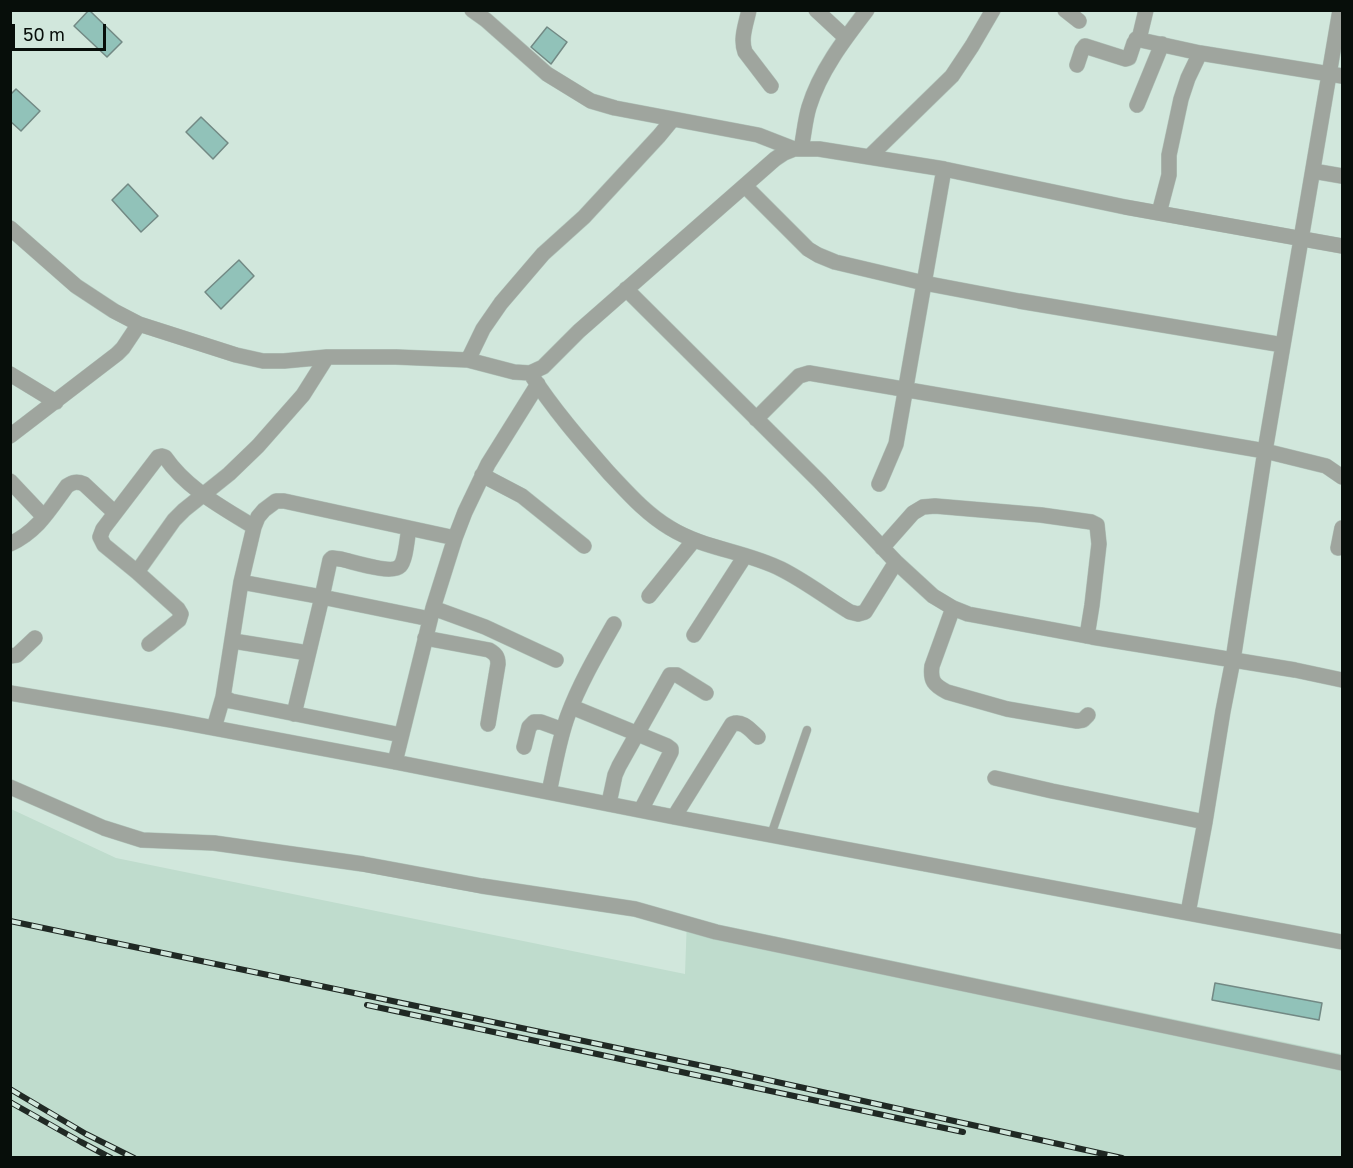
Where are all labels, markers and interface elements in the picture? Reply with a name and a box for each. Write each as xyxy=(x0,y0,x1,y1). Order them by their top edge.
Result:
scale bar xyxy=(15,12,110,50)
text: 50 m xyxy=(23,23,65,45)

